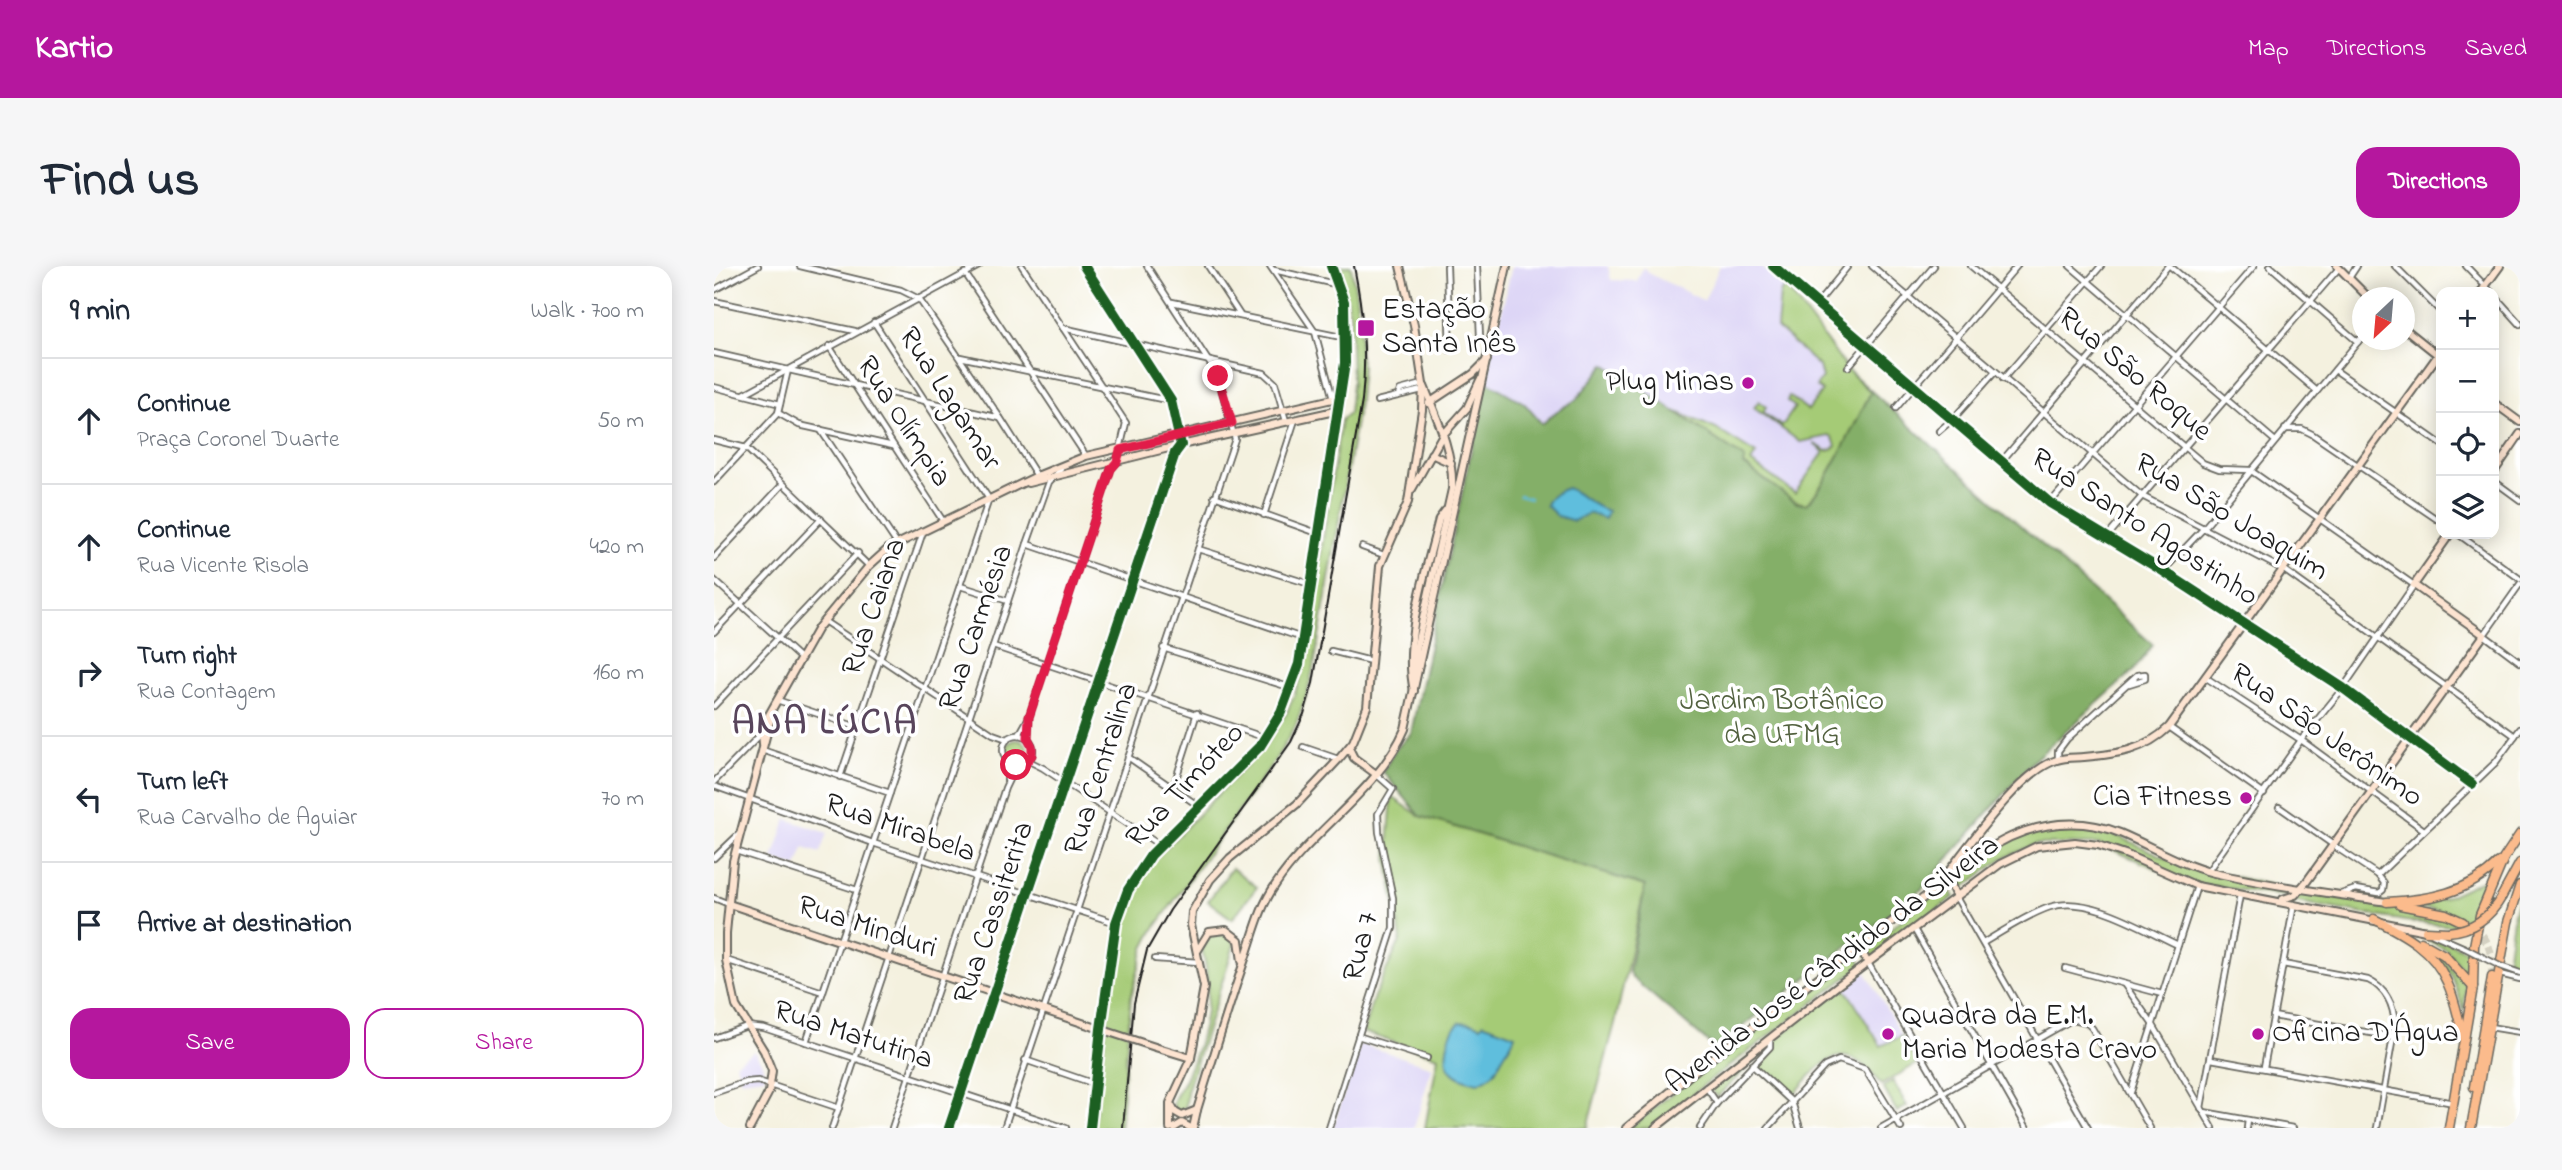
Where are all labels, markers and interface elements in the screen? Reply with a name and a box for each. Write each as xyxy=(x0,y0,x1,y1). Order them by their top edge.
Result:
text: Kartio xyxy=(35,25,113,73)
text: Map xyxy=(2248,32,2289,67)
text: Directions xyxy=(2327,32,2426,67)
text: Saved xyxy=(2464,32,2527,67)
text: Find us xyxy=(42,146,199,218)
button: Directions xyxy=(2356,147,2520,218)
north arrow xyxy=(2352,287,2415,350)
map controls xyxy=(2436,287,2499,539)
button: + xyxy=(2436,287,2499,350)
place label: Estação Santa Inês xyxy=(1382,289,1517,367)
text: 9 min xyxy=(70,290,130,334)
text: Walk · 700 m xyxy=(530,295,644,328)
street label: Rua São Roque xyxy=(2047,297,2221,453)
marker: Estação Santa Inês xyxy=(1356,318,1376,338)
street label: Rua Lagamar xyxy=(886,319,1012,480)
street label: Rua Olímpia xyxy=(844,348,962,496)
button: − xyxy=(2436,350,2499,413)
route end xyxy=(1202,360,1233,391)
place label: Plug Minas xyxy=(1605,361,1734,405)
marker: Plug Minas xyxy=(1740,375,1756,391)
text: Continue xyxy=(137,386,230,424)
icon: ahead xyxy=(70,402,108,440)
text: 50 m xyxy=(597,405,644,438)
button: locate xyxy=(2436,413,2499,476)
text: Praça Coronel Duarte xyxy=(137,424,339,457)
street label: Rua Santo Agostinho xyxy=(2021,438,2267,618)
street label: Rua São Joaquim xyxy=(2126,443,2336,593)
button: layers xyxy=(2436,476,2499,539)
text: Continue xyxy=(137,512,230,550)
icon: ahead xyxy=(70,528,108,566)
text: 420 m xyxy=(590,531,644,564)
street label: Rua Caiana xyxy=(831,532,919,682)
street label: Rua Carmésia xyxy=(928,539,1026,717)
text: Rua Vicente Risola xyxy=(137,550,309,583)
text: Turn right xyxy=(137,638,237,676)
street label: Rua São Jerônimo xyxy=(2220,653,2432,819)
icon: right xyxy=(70,654,108,692)
text: 160 m xyxy=(593,657,644,690)
text: Rua Contagem xyxy=(137,676,276,709)
street label: Rua Centralina xyxy=(1053,677,1151,861)
park label: Jardim Botânico da UFMG xyxy=(1680,680,1884,758)
district label: ANA LÚCIA xyxy=(732,697,918,751)
street label: Rua Timóteo xyxy=(1116,713,1256,859)
route start xyxy=(1000,749,1031,780)
text: Turn left xyxy=(137,764,228,802)
place label: Cia Fitness xyxy=(2093,776,2232,820)
icon: left xyxy=(70,780,108,818)
text: 70 m xyxy=(601,783,644,816)
street label: Rua Mirabela xyxy=(819,783,981,875)
marker: Cia Fitness xyxy=(2238,790,2254,806)
text: Rua Carvalho de Aguiar xyxy=(137,802,357,835)
street label: Rua Cassiterita xyxy=(943,816,1047,1010)
street label: Avenida José Cândido da Silveira xyxy=(1657,825,2009,1105)
street label: Rua Minduri xyxy=(792,885,942,971)
icon: arrive xyxy=(70,906,108,944)
text: Arrive at destination xyxy=(137,906,352,944)
street label: Rua 7 xyxy=(1332,908,1392,986)
street label: Rua Matutina xyxy=(768,990,938,1082)
place label: Quadra da E.M. Maria Modesta Cravo xyxy=(1902,995,2157,1073)
button: Save xyxy=(70,1008,350,1079)
button: Share xyxy=(364,1008,644,1079)
place label: Oficina D'Água xyxy=(2272,1012,2459,1056)
marker: Quadra da E.M. Maria Modesta Cravo xyxy=(1880,1026,1896,1042)
marker: Oficina D'Água xyxy=(2250,1026,2266,1042)

